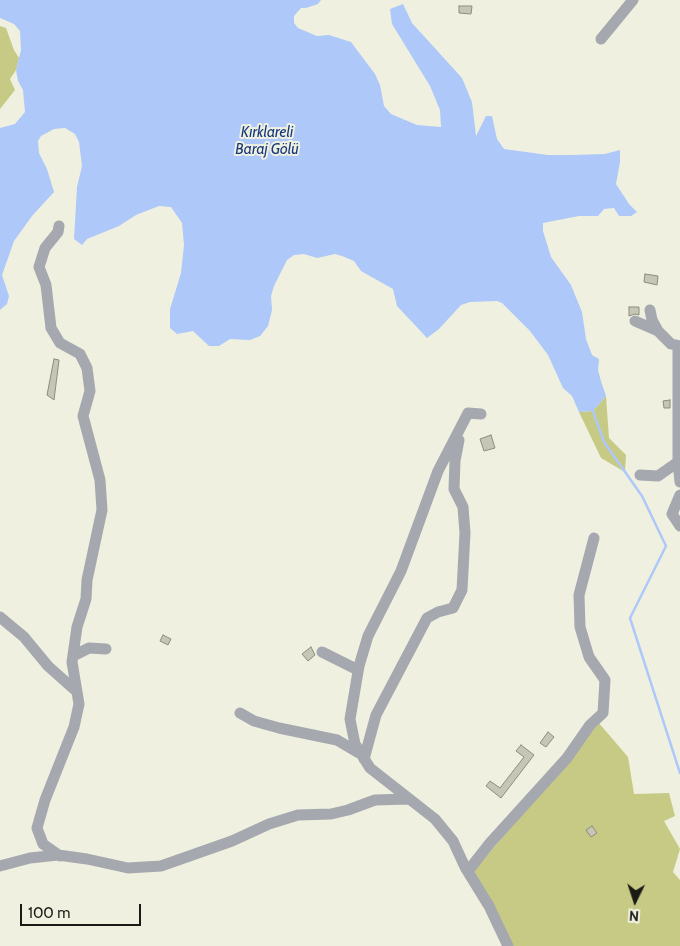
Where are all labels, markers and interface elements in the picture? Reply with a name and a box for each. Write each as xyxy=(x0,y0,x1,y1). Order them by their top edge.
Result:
water label: Kırklareli Baraj Gölü xyxy=(235,124,299,159)
north arrow xyxy=(610,876,660,926)
scale bar xyxy=(22,894,144,926)
text: 100 m xyxy=(28,904,70,922)
text: N xyxy=(628,907,640,925)

